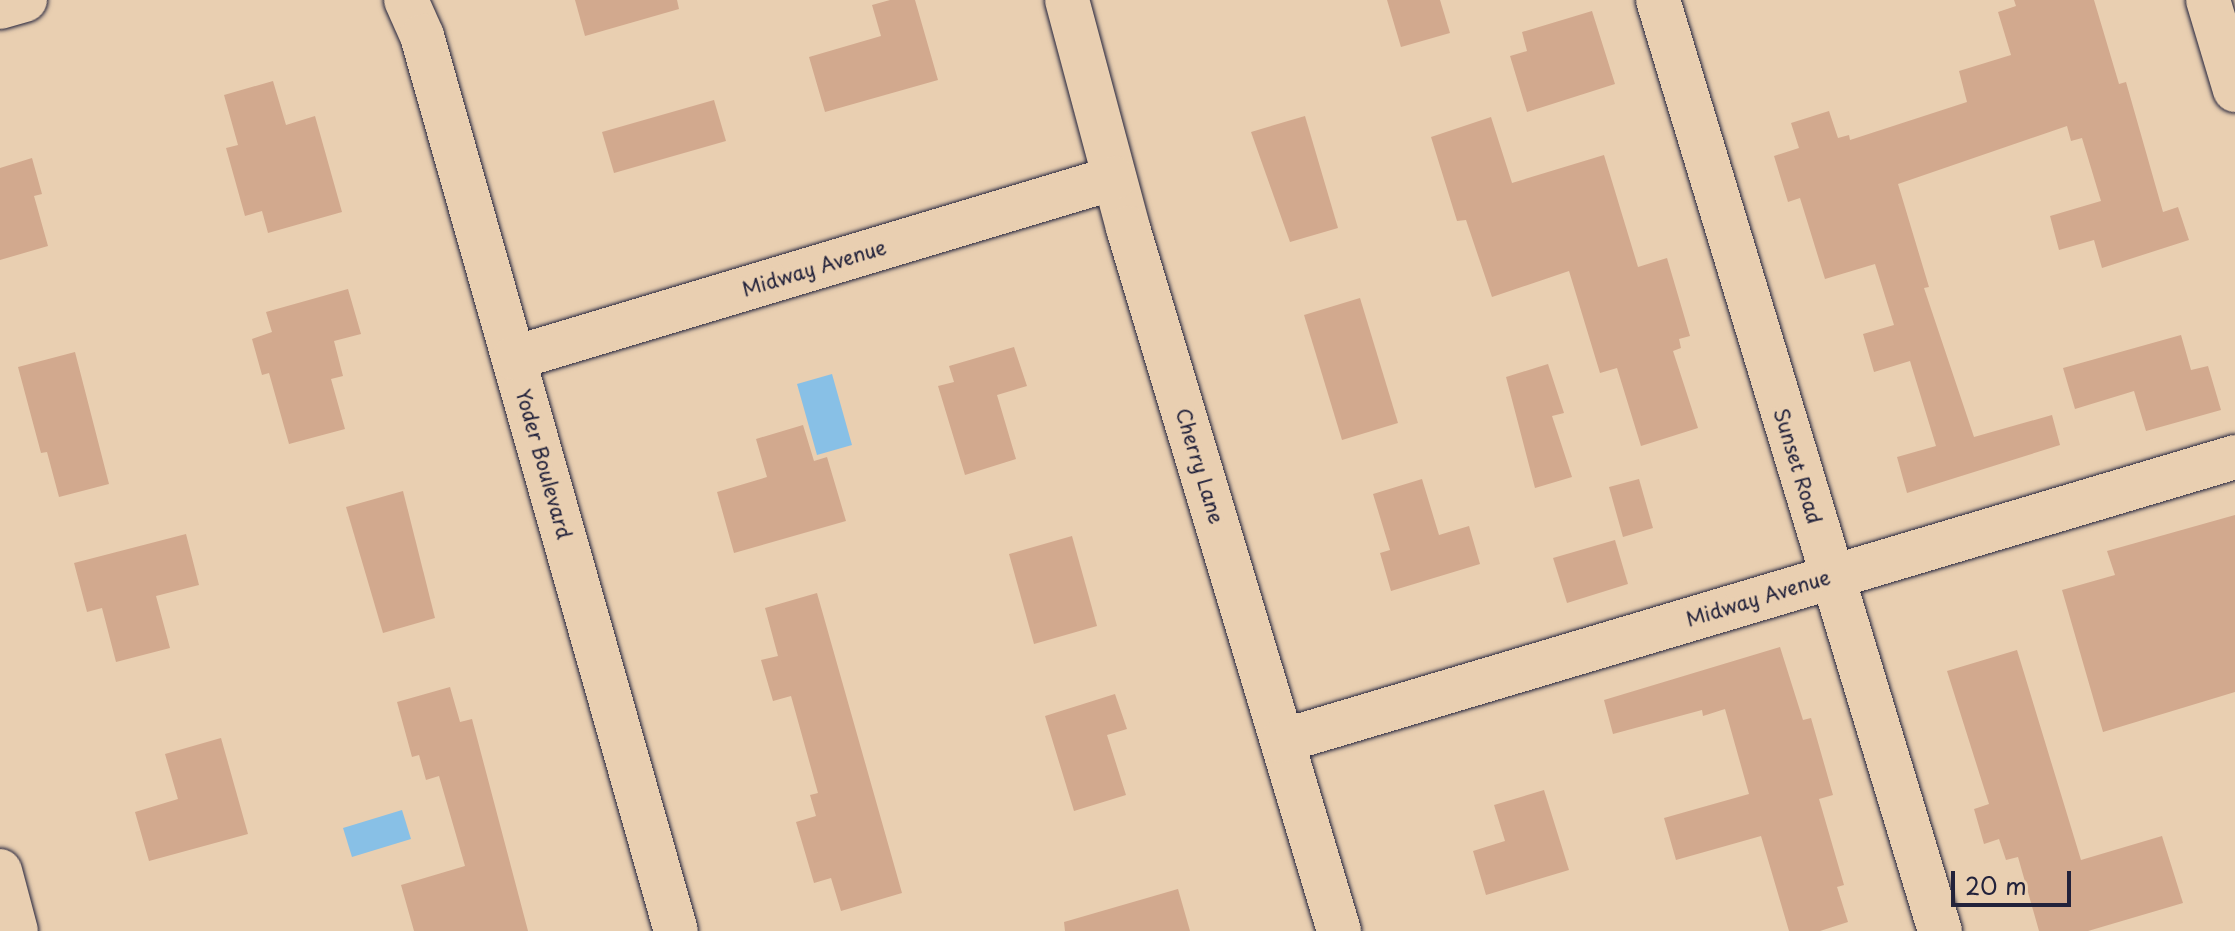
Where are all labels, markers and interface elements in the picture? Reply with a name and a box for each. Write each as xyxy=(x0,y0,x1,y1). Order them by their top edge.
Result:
street label: Midway Avenue xyxy=(739,235,889,301)
street label: Yoder Boulevard xyxy=(511,386,577,542)
street label: Cherry Lane xyxy=(1171,405,1229,527)
street label: Sunset Road xyxy=(1769,405,1827,527)
street label: Midway Avenue xyxy=(1683,565,1833,631)
scale bar xyxy=(1955,855,2075,905)
text: 20 m xyxy=(1965,867,2027,903)

